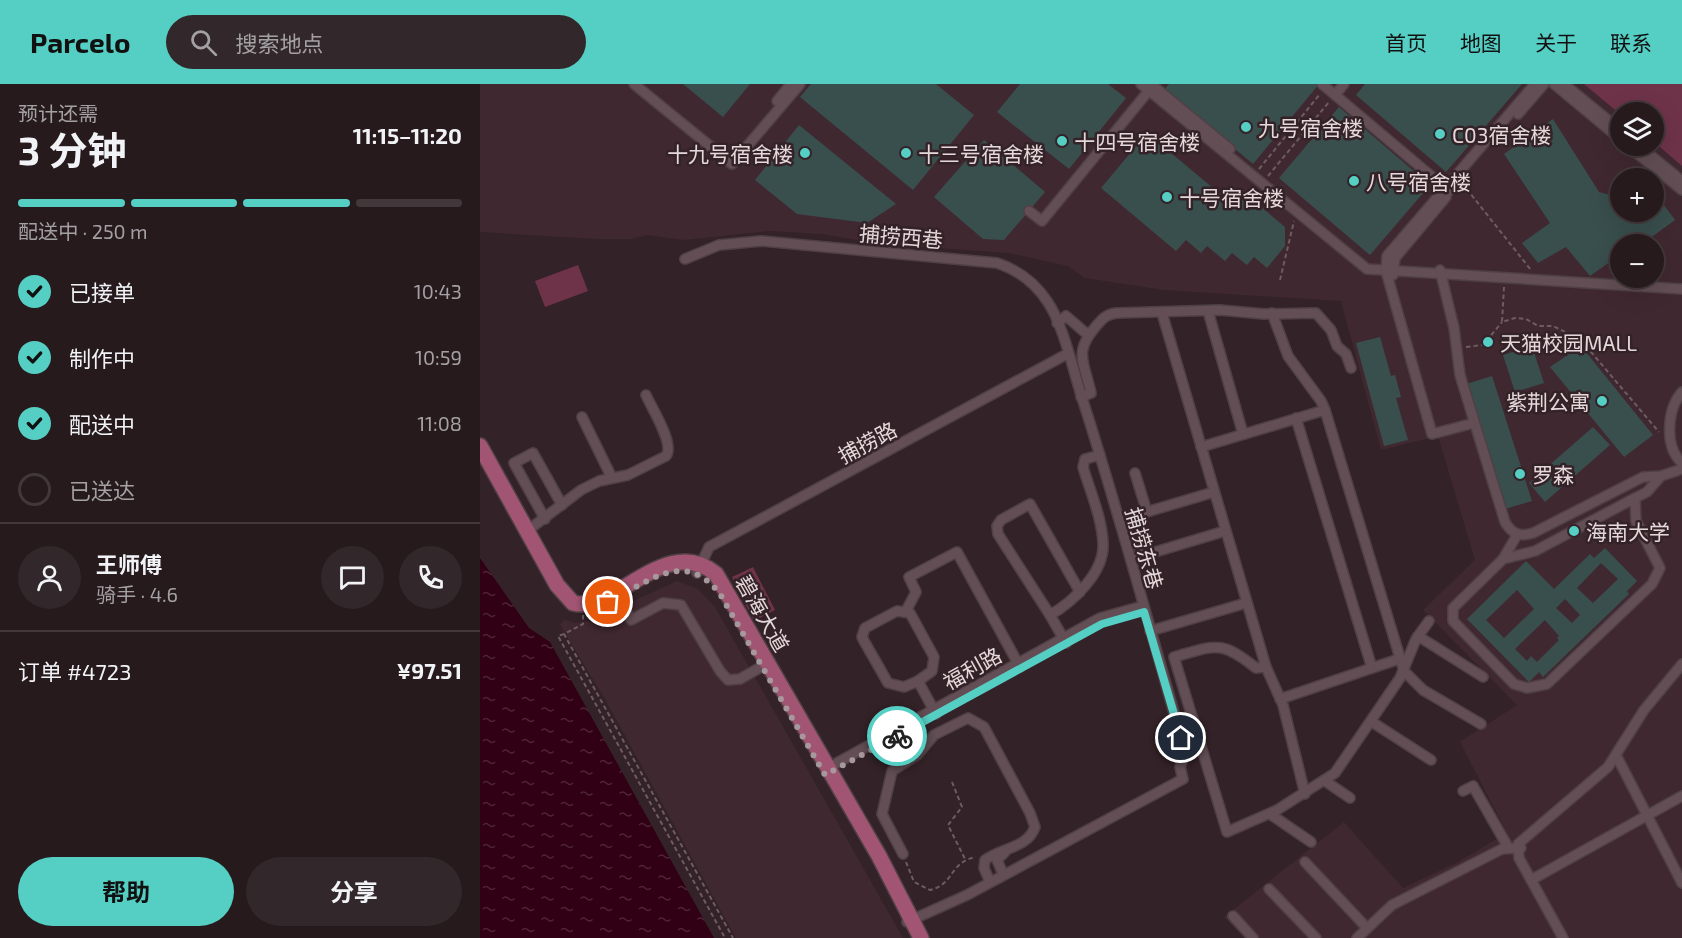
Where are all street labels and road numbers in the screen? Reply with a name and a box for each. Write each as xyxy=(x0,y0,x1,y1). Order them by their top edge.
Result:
street label: 捕捞西巷 xyxy=(858,220,944,252)
street label: 捕捞路 xyxy=(833,416,901,468)
street label: 捕捞东巷 xyxy=(1121,504,1169,592)
street label: 碧海大道 xyxy=(731,570,795,656)
street label: 福利路 xyxy=(938,642,1006,694)

